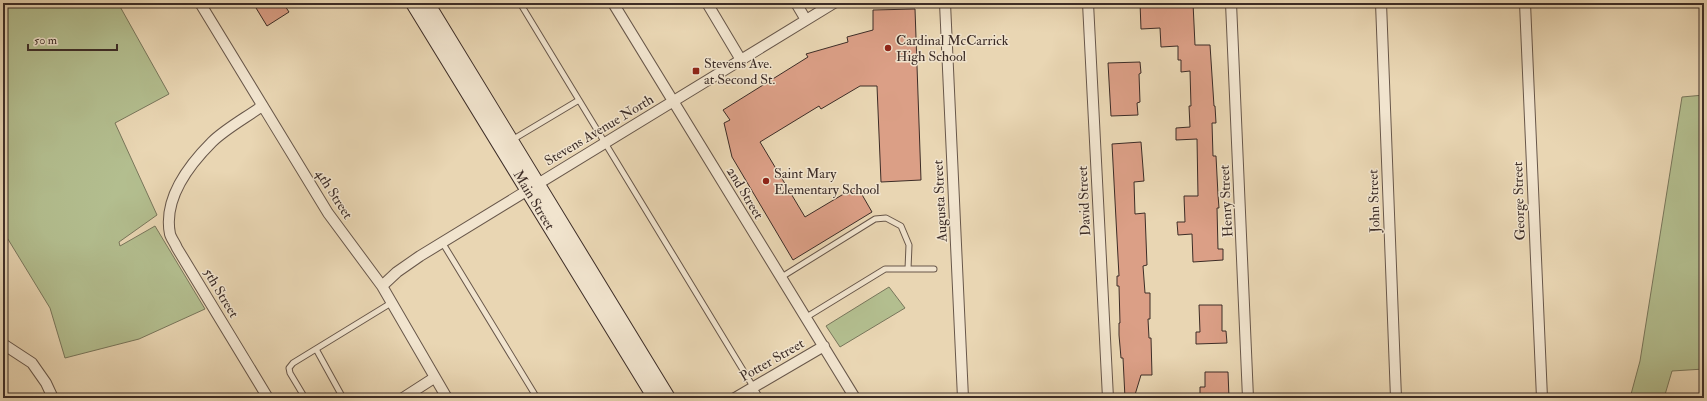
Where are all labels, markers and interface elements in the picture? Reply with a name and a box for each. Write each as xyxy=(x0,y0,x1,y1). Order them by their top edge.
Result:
scale bar xyxy=(28,26,117,52)
place label: Cardinal McCarrick High School xyxy=(896,32,1009,65)
text: 50 m xyxy=(34,33,58,48)
marker: Cardinal McCarrick High School xyxy=(883,43,893,53)
place label: Stevens Ave. at Second St. xyxy=(704,55,776,88)
marker: Stevens Ave. at Second St. xyxy=(691,66,701,76)
street label: Stevens Avenue North xyxy=(541,90,657,169)
street label: Augusta Street xyxy=(929,159,951,243)
street label: George Street xyxy=(1509,161,1529,241)
street label: 2nd Street xyxy=(723,164,767,223)
street label: Henry Street xyxy=(1216,164,1237,238)
place label: Saint Mary Elementary School xyxy=(774,165,880,199)
street label: David Street xyxy=(1074,165,1094,237)
street label: 4th Street xyxy=(312,166,357,223)
street label: Main Street xyxy=(509,167,559,233)
street label: John Street xyxy=(1364,169,1384,234)
marker: Saint Mary Elementary School xyxy=(761,176,771,186)
street label: 5th Street xyxy=(200,265,243,321)
street label: Potter Street xyxy=(737,335,808,385)

